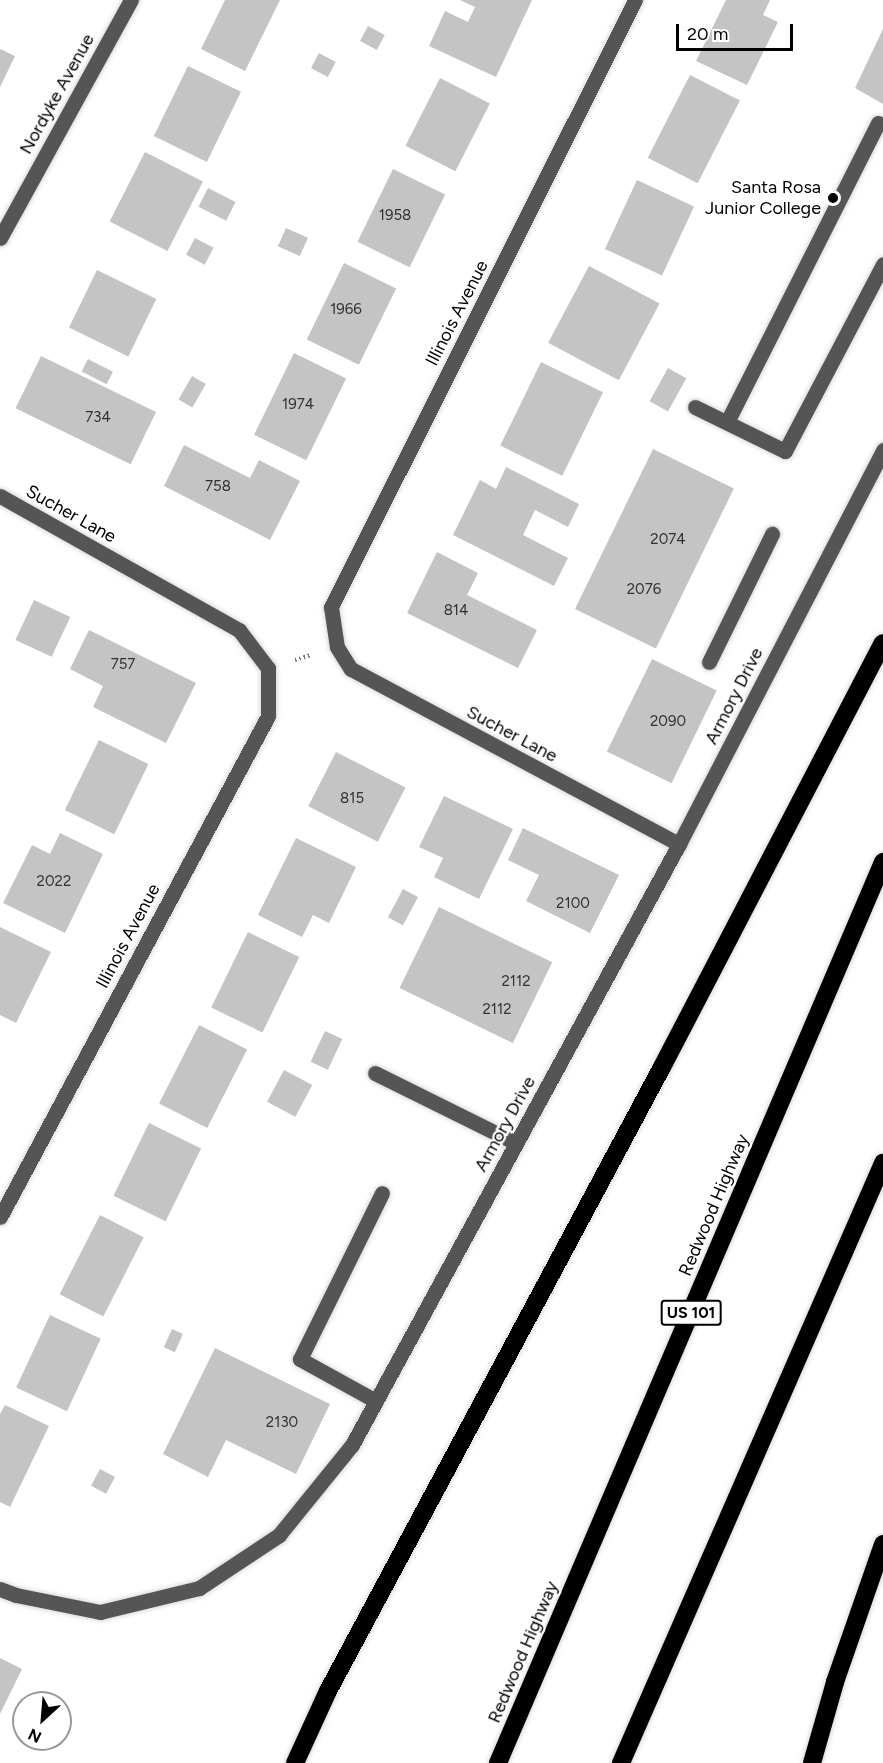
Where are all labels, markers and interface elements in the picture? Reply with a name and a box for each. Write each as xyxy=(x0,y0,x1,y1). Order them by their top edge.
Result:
scale bar xyxy=(679,12,796,50)
text: 20 m xyxy=(687,23,728,45)
street label: Nordyke Avenue xyxy=(15,30,99,158)
place label: Santa Rosa Junior College xyxy=(705,177,821,219)
marker: Santa Rosa Junior College xyxy=(826,191,840,205)
house number: 1958 xyxy=(379,207,411,225)
street label: Illinois Avenue xyxy=(421,257,493,369)
house number: 1966 xyxy=(330,301,362,319)
house number: 1974 xyxy=(282,396,314,414)
house number: 734 xyxy=(85,409,111,427)
house number: 758 xyxy=(205,478,231,496)
street label: Sucher Lane xyxy=(22,480,120,548)
house number: 2074 xyxy=(650,531,686,549)
house number: 2076 xyxy=(627,581,661,599)
house number: 814 xyxy=(444,602,468,620)
street label: Armory Drive xyxy=(700,644,768,748)
house number: 757 xyxy=(111,656,135,674)
street label: Sucher Lane xyxy=(463,701,561,767)
house number: 2090 xyxy=(650,713,686,731)
house number: 815 xyxy=(340,790,364,808)
house number: 2022 xyxy=(37,873,71,891)
street label: Illinois Avenue xyxy=(91,880,165,992)
house number: 2100 xyxy=(556,895,590,913)
house number: 2112 xyxy=(501,973,531,991)
house number: 2112 xyxy=(482,1001,512,1019)
street label: Armory Drive xyxy=(470,1073,540,1175)
street label: Redwood Highway xyxy=(674,1131,754,1279)
road number: US 101 xyxy=(660,1300,722,1326)
house number: 2130 xyxy=(266,1414,298,1432)
street label: Redwood Highway xyxy=(483,1578,563,1726)
north arrow xyxy=(12,1691,72,1751)
text: N xyxy=(25,1725,44,1747)

